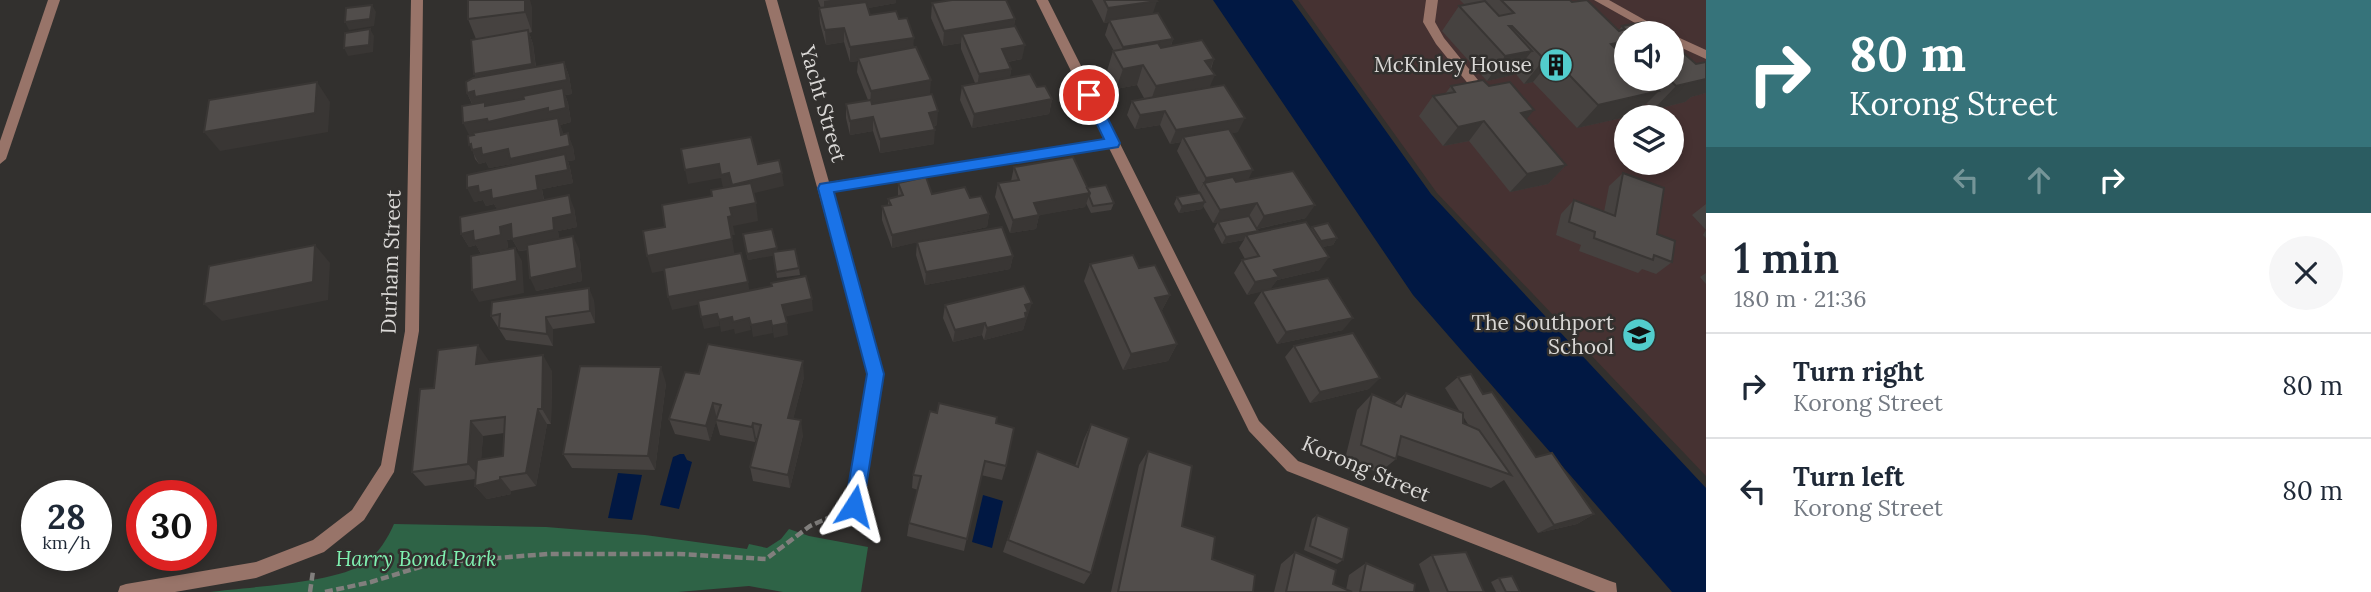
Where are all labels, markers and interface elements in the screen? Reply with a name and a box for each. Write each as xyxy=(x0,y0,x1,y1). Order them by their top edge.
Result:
map controls xyxy=(1614,21,1684,175)
button: sound xyxy=(1614,21,1684,91)
text: 80 m xyxy=(1849,22,1966,84)
icon: right xyxy=(1734,28,1825,119)
street label: Yacht Street xyxy=(794,42,853,166)
building icon: McKinley House xyxy=(1537,46,1575,84)
place label: McKinley House xyxy=(1374,51,1532,78)
pin xyxy=(1059,65,1119,125)
icon: arrive xyxy=(1070,76,1108,114)
text: Korong Street xyxy=(1849,83,2058,124)
button: layers xyxy=(1614,105,1684,175)
icon: left xyxy=(1947,161,1985,199)
icon: ahead xyxy=(2020,161,2058,199)
icon: right xyxy=(2093,161,2131,199)
street label: Durham Street xyxy=(374,188,407,335)
text: 1 min xyxy=(1734,231,1839,285)
button: close xyxy=(2269,236,2343,310)
text: 180 m · 21:36 xyxy=(1734,284,1867,313)
place label: The Southport School xyxy=(1471,309,1615,360)
school or university icon: The Southport School xyxy=(1620,316,1658,354)
text: Turn right xyxy=(1793,355,1924,388)
icon: right xyxy=(1734,367,1772,405)
text: 80 m xyxy=(2282,369,2343,402)
text: Korong Street xyxy=(1793,388,1943,417)
street label: Korong Street xyxy=(1298,429,1435,508)
text: Turn left xyxy=(1793,460,1904,493)
position arrow xyxy=(817,469,891,543)
icon: left xyxy=(1734,472,1772,510)
text: 80 m xyxy=(2282,474,2343,507)
speed limit sign: 30 xyxy=(126,480,217,571)
text: Korong Street xyxy=(1793,493,1943,522)
text: 28 xyxy=(47,494,86,539)
text: km/h xyxy=(42,531,91,554)
park label: Harry Bond Park xyxy=(335,545,497,572)

